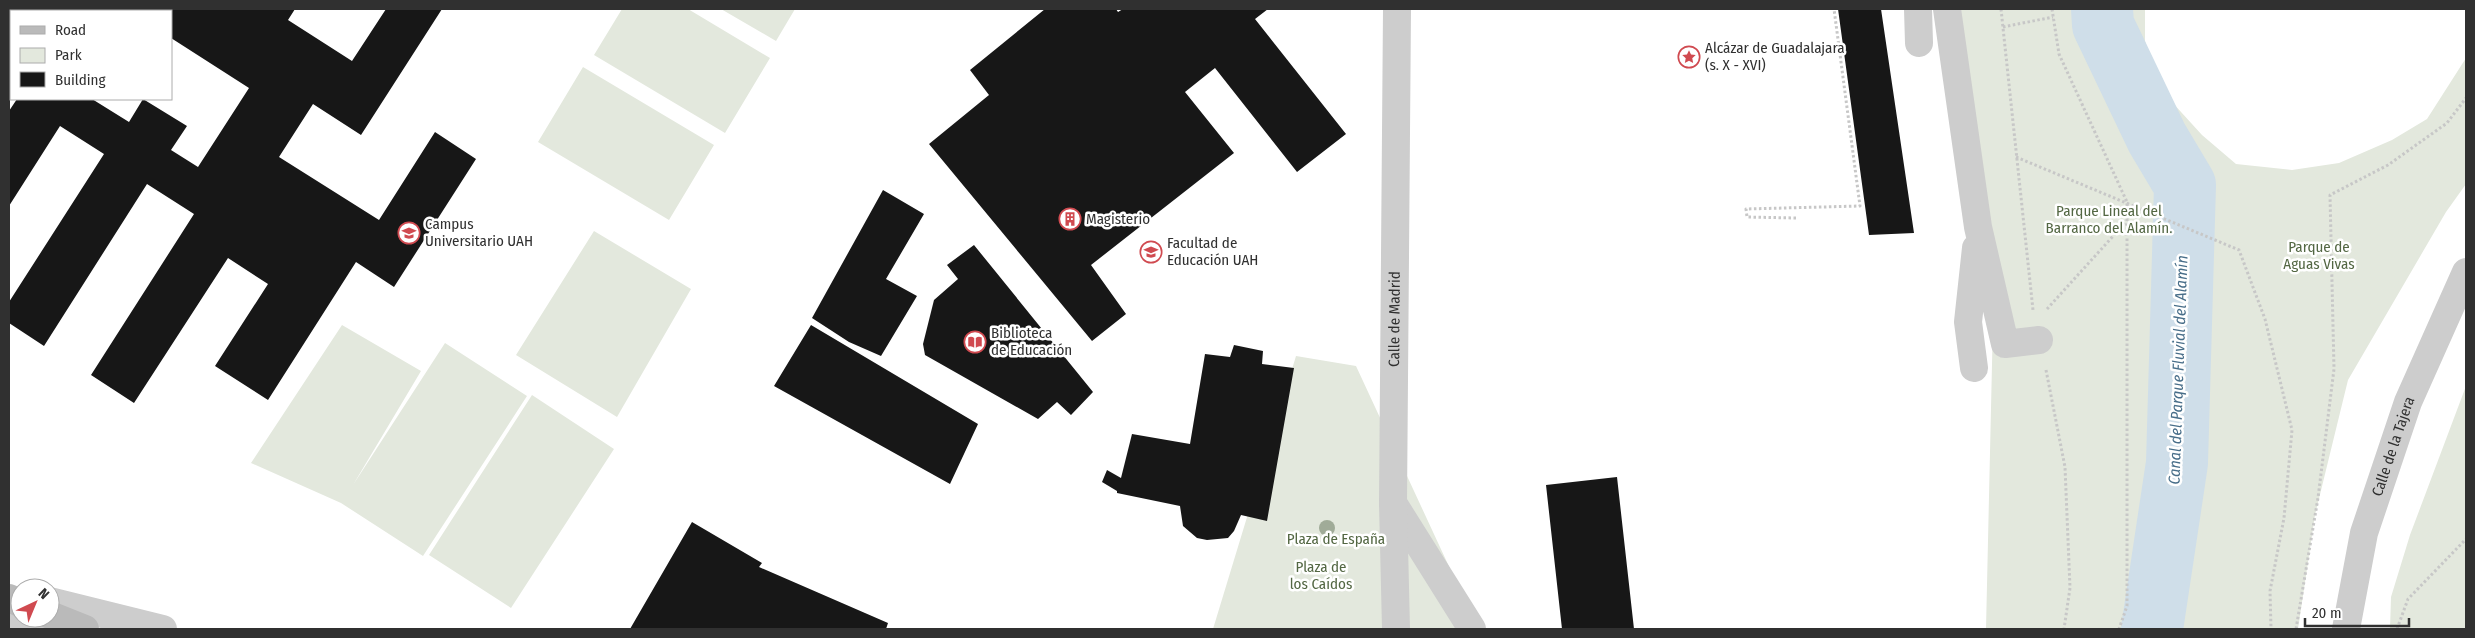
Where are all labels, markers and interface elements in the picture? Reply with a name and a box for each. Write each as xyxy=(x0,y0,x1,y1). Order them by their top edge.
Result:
legend xyxy=(10,10,172,100)
text: Road xyxy=(55,21,86,39)
place label: Alcázar de Guadalajara (s. X - XVI) xyxy=(1705,39,1845,74)
place icon: Alcázar de Guadalajara (s. X - XVI) xyxy=(1677,45,1701,69)
text: Park xyxy=(55,46,82,64)
text: Building xyxy=(55,71,106,89)
park label: Parque Lineal del Barranco del Alamín. xyxy=(2046,202,2172,237)
building icon: Magisterio xyxy=(1058,207,1082,231)
place label: Magisterio xyxy=(1086,210,1150,228)
place label: Campus Universitario UAH xyxy=(425,215,533,250)
school or university icon: Campus Universitario UAH xyxy=(397,221,421,245)
place label: Facultad de Educación UAH xyxy=(1167,234,1258,269)
park label: Parque de Aguas Vivas xyxy=(2283,238,2355,273)
school or university icon: Facultad de Educación UAH xyxy=(1139,240,1163,264)
water label: Canal del Parque Fluvial del Alamín xyxy=(2165,255,2191,485)
street label: Calle de Madrid xyxy=(1385,271,1404,367)
place label: Biblioteca de Educación xyxy=(991,324,1072,359)
library icon: Biblioteca de Educación xyxy=(963,330,987,354)
street label: Calle de la Tajera xyxy=(2368,394,2418,499)
park label: Plaza de España xyxy=(1287,530,1385,548)
park label: Plaza de los Caídos xyxy=(1290,558,1352,593)
north arrow xyxy=(10,578,60,628)
text: N xyxy=(35,585,53,603)
scale bar xyxy=(2305,596,2409,628)
text: 20 m xyxy=(2312,604,2342,622)

